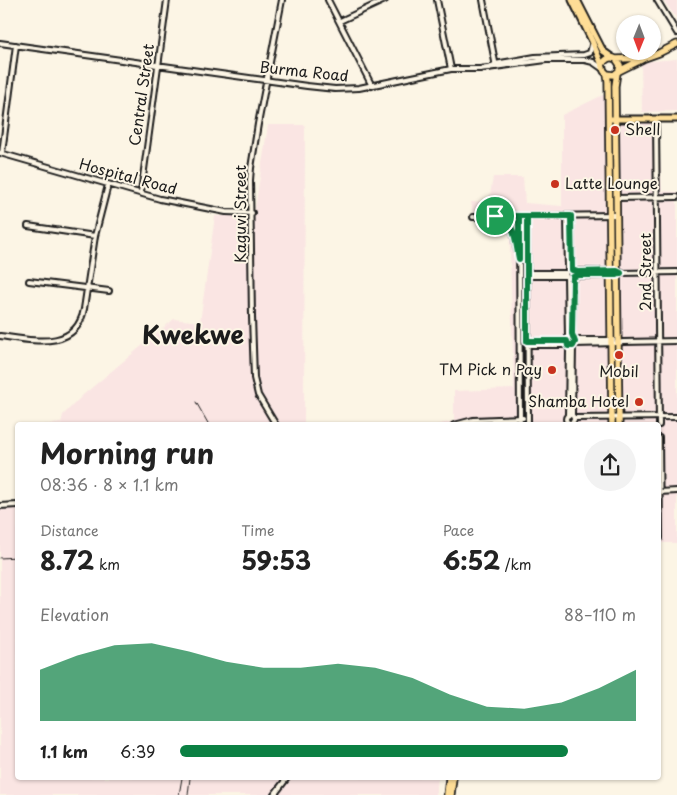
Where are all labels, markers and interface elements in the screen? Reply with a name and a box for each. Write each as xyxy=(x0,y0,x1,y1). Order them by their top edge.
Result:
north arrow xyxy=(616,15,661,60)
map controls xyxy=(616,15,661,60)
street label: Central Street xyxy=(122,42,159,147)
street label: Burma Road xyxy=(259,54,350,87)
place label: Shell xyxy=(625,117,660,140)
marker: Shell xyxy=(609,124,621,136)
street label: Hospital Road xyxy=(77,151,180,200)
street label: Kaguvi Street xyxy=(228,165,251,263)
place label: Latte Lounge xyxy=(565,171,658,194)
marker: Latte Lounge xyxy=(549,178,561,190)
pin xyxy=(474,195,516,237)
icon: arrive xyxy=(481,202,509,230)
street label: 2nd Street xyxy=(633,233,656,311)
district label: Kwekwe xyxy=(142,315,245,353)
marker: Mobil xyxy=(613,349,625,361)
place label: TM Pick n Pay xyxy=(439,357,542,380)
place label: Mobil xyxy=(599,359,639,382)
marker: TM Pick n Pay xyxy=(546,364,558,376)
place label: Shamba Hotel xyxy=(528,389,629,412)
marker: Shamba Hotel xyxy=(633,396,645,408)
text: Morning run xyxy=(40,431,214,474)
button: share xyxy=(584,439,636,491)
text: 08:36 · 8 × 1.1 km xyxy=(40,472,179,496)
text: Distance xyxy=(40,520,99,541)
text: Time xyxy=(241,520,274,541)
text: Pace xyxy=(443,520,474,541)
text: 8.72 xyxy=(40,541,94,579)
text: 59:53 xyxy=(241,541,311,579)
text: 6:52 xyxy=(443,541,500,579)
text: km xyxy=(94,554,120,575)
text: /km xyxy=(500,554,532,575)
text: Elevation xyxy=(40,602,109,626)
text: 88–110 m xyxy=(564,602,636,626)
text: 1.1 km xyxy=(40,739,88,763)
text: 6:39 xyxy=(120,739,155,763)

